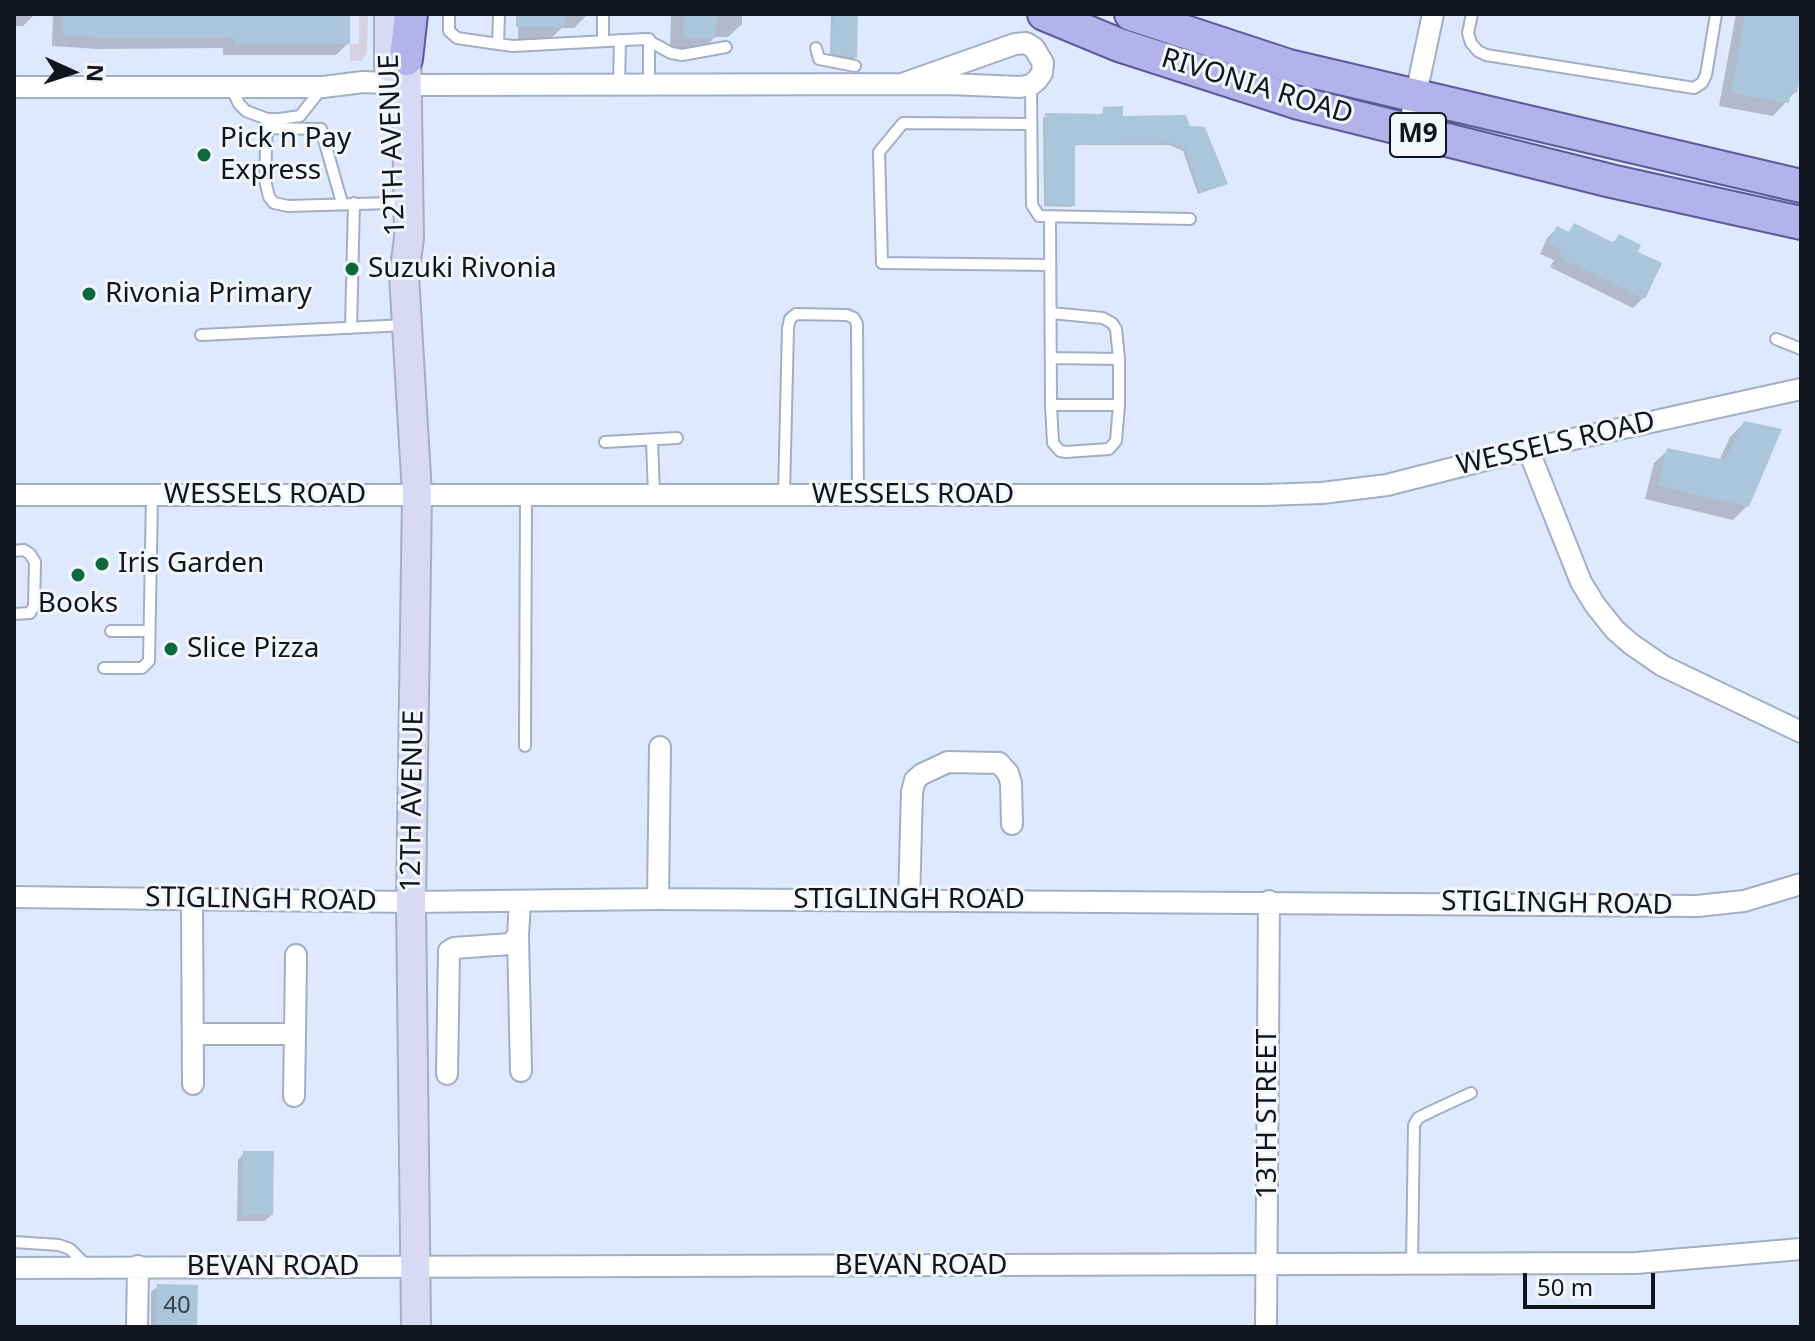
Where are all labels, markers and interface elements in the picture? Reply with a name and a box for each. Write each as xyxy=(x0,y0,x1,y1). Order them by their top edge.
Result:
north arrow xyxy=(32,32,112,112)
street label: RIVONIA ROAD xyxy=(1157,42,1357,132)
street label: 12TH AVENUE xyxy=(373,53,413,237)
text: N xyxy=(81,64,111,83)
road number: M9 xyxy=(1390,113,1446,157)
place label: Pick n Pay Express xyxy=(220,122,351,188)
marker: Pick n Pay Express xyxy=(195,146,213,164)
place label: Suzuki Rivonia xyxy=(368,252,557,286)
marker: Suzuki Rivonia xyxy=(343,260,361,278)
place label: Rivonia Primary xyxy=(105,277,312,311)
marker: Rivonia Primary xyxy=(80,285,98,303)
street label: WESSELS ROAD xyxy=(1454,405,1658,483)
street label: WESSELS ROAD xyxy=(164,478,366,512)
street label: WESSELS ROAD xyxy=(812,478,1014,512)
place label: Iris Garden xyxy=(118,547,264,581)
marker: Iris Garden xyxy=(93,555,111,573)
marker: Books xyxy=(69,566,87,584)
place label: Books xyxy=(38,587,118,621)
place label: Slice Pizza xyxy=(187,632,320,666)
marker: Slice Pizza xyxy=(162,640,180,658)
street label: 12TH AVENUE xyxy=(395,710,431,892)
street label: STIGLINGH ROAD xyxy=(145,881,377,919)
street label: STIGLINGH ROAD xyxy=(793,883,1025,917)
street label: STIGLINGH ROAD xyxy=(1441,885,1673,923)
street label: 13TH STREET xyxy=(1251,1029,1285,1199)
street label: BEVAN ROAD xyxy=(835,1249,1007,1283)
street label: BEVAN ROAD xyxy=(187,1250,359,1284)
scale bar xyxy=(1527,1257,1659,1307)
text: 50 m xyxy=(1537,1270,1593,1303)
house number: 40 xyxy=(163,1292,191,1320)

